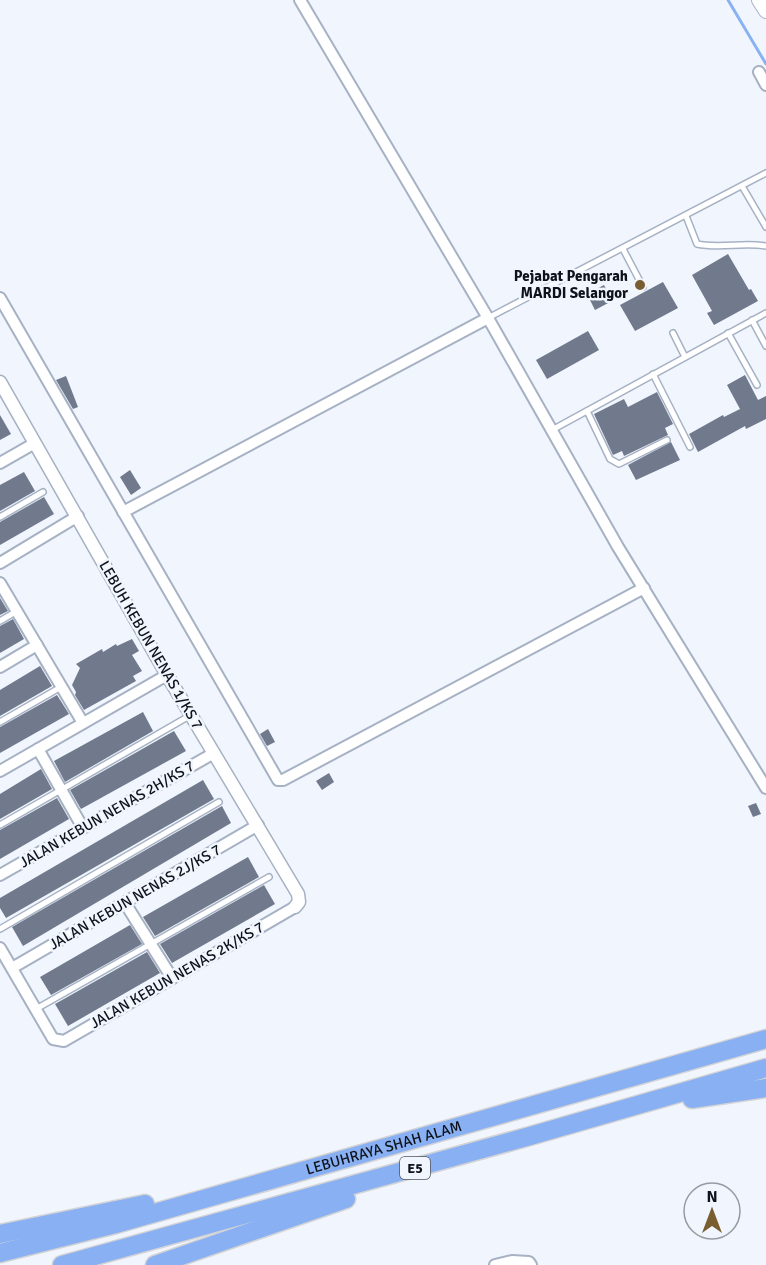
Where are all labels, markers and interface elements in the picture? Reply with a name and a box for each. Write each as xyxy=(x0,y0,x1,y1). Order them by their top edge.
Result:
place label: Pejabat Pengarah MARDI Selangor xyxy=(514,267,628,302)
marker: Pejabat Pengarah MARDI Selangor xyxy=(633,278,647,292)
street label: LEBUH KEBUN NENAS 1/KS 7 xyxy=(95,558,207,732)
street label: JALAN KEBUN NENAS 2H/KS 7 xyxy=(16,756,198,872)
street label: JALAN KEBUN NENAS 2J/KS 7 xyxy=(46,840,224,954)
street label: JALAN KEBUN NENAS 2K/KS 7 xyxy=(87,918,267,1032)
street label: LEBUHRAYA SHAH ALAM xyxy=(304,1117,464,1179)
road number: E5 xyxy=(400,1157,430,1179)
north arrow xyxy=(682,1181,742,1241)
text: N xyxy=(706,1187,718,1207)

